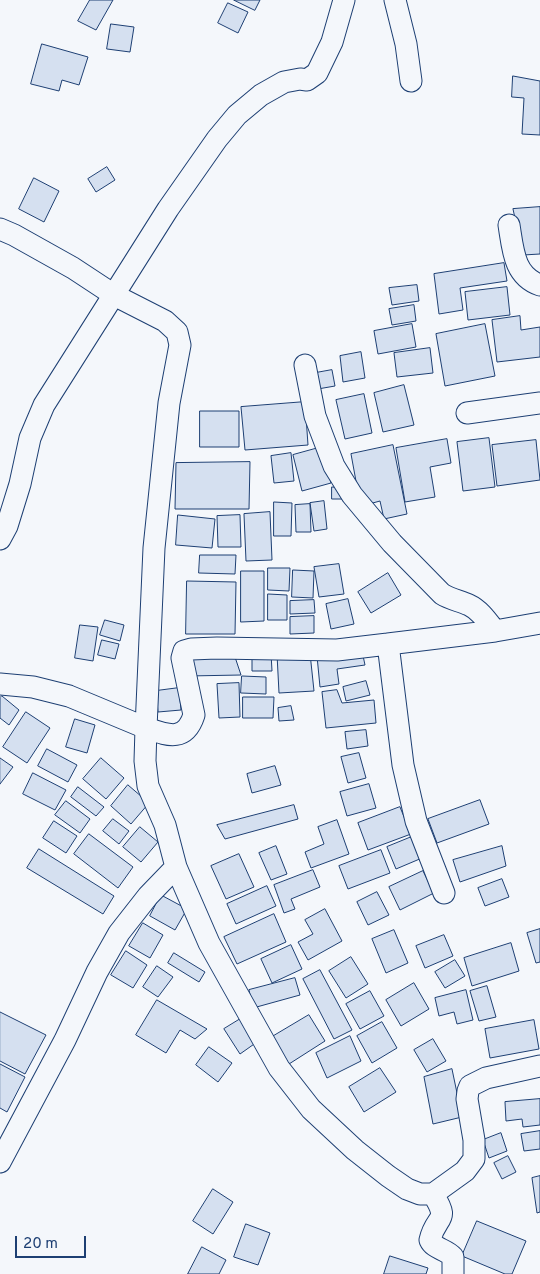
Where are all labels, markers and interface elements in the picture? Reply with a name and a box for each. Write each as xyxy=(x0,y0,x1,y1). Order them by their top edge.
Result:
scale bar xyxy=(18,1226,89,1258)
text: 20 m xyxy=(23,1235,58,1254)

